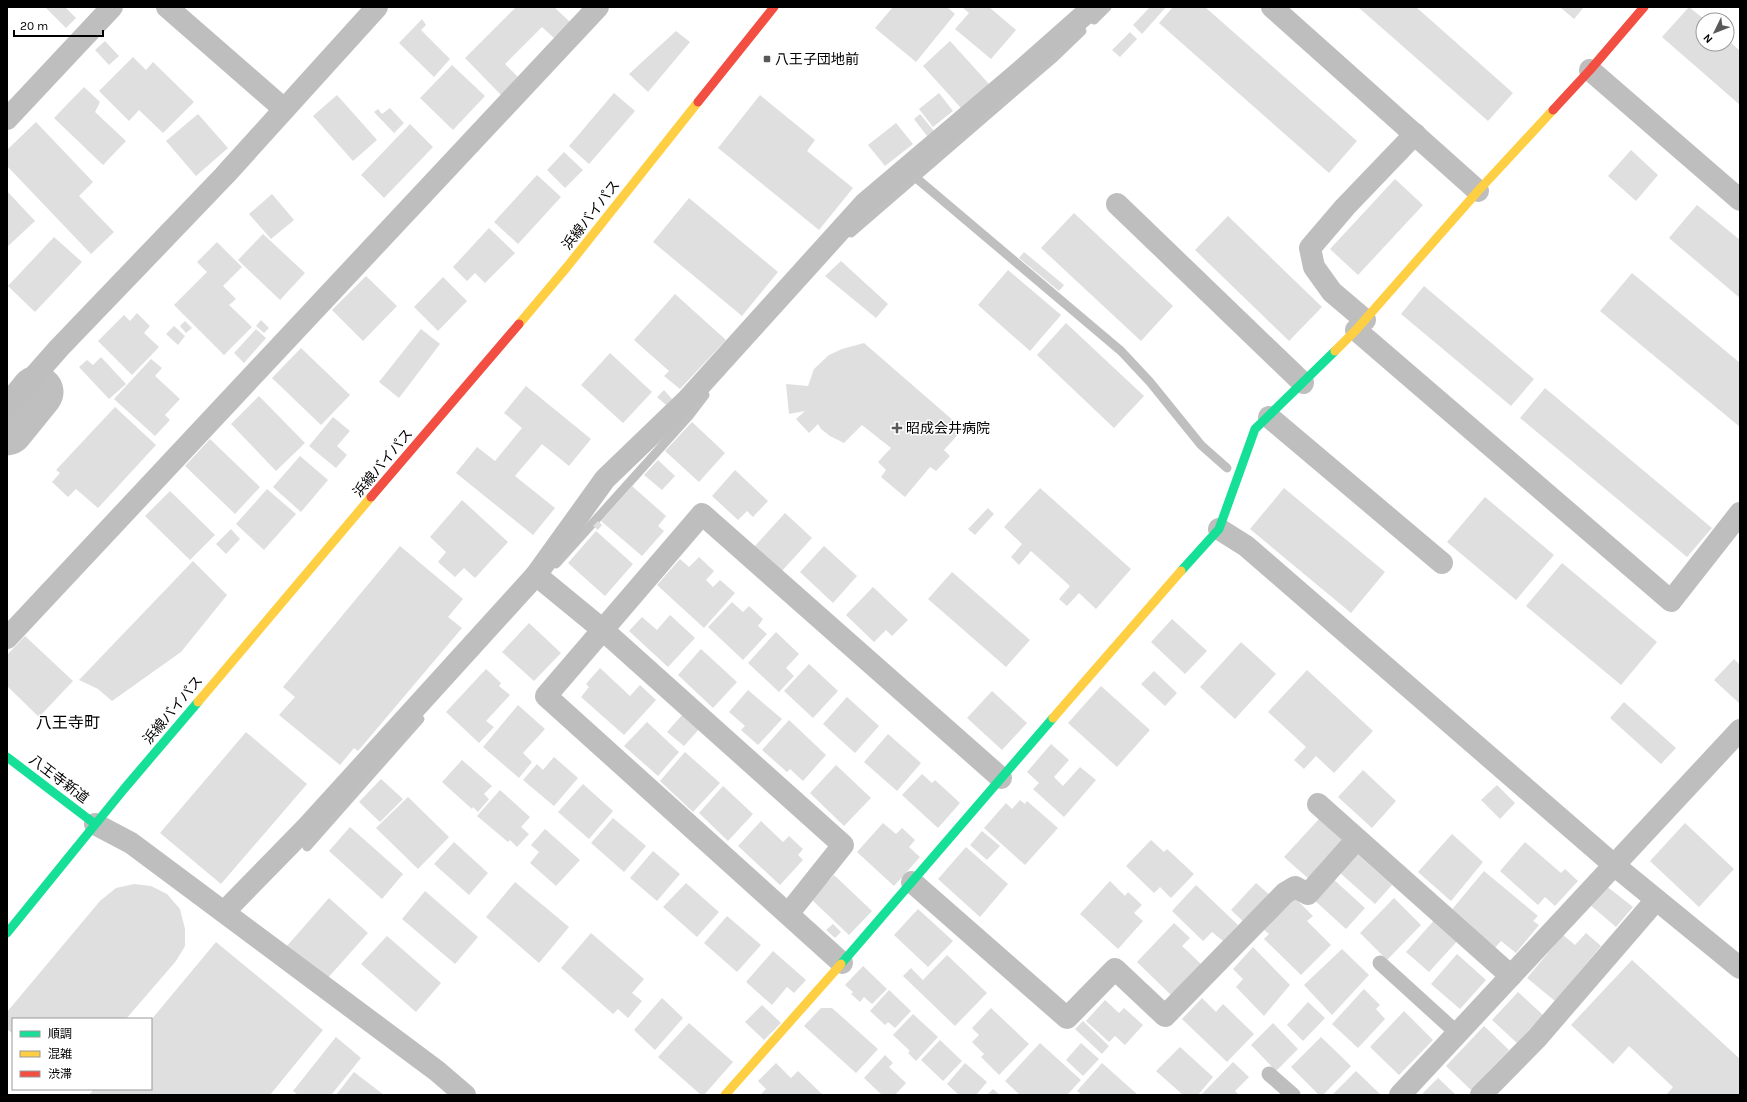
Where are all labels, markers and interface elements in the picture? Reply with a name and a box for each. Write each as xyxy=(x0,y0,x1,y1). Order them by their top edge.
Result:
scale bar xyxy=(14,12,103,38)
north arrow xyxy=(1695,12,1735,52)
text: 20 m xyxy=(20,19,48,33)
text: N xyxy=(1701,31,1715,46)
place label: 八王子団地前 xyxy=(775,51,859,68)
marker: 八王子団地前 xyxy=(762,54,772,64)
street label: 浜線バイパス xyxy=(559,177,623,253)
place label: 昭成会井病院 xyxy=(906,420,990,437)
marker: 昭成会井病院 xyxy=(891,422,903,434)
street label: 浜線バイパス xyxy=(350,425,416,501)
street label: 浜線バイパス xyxy=(140,672,206,748)
district label: 八王寺町 xyxy=(36,713,100,732)
street label: 八王寺新道 xyxy=(26,751,92,807)
legend xyxy=(12,1018,152,1090)
text: 順調 xyxy=(48,1027,72,1041)
text: 混雑 xyxy=(48,1047,72,1061)
text: 渋滞 xyxy=(48,1067,72,1081)

